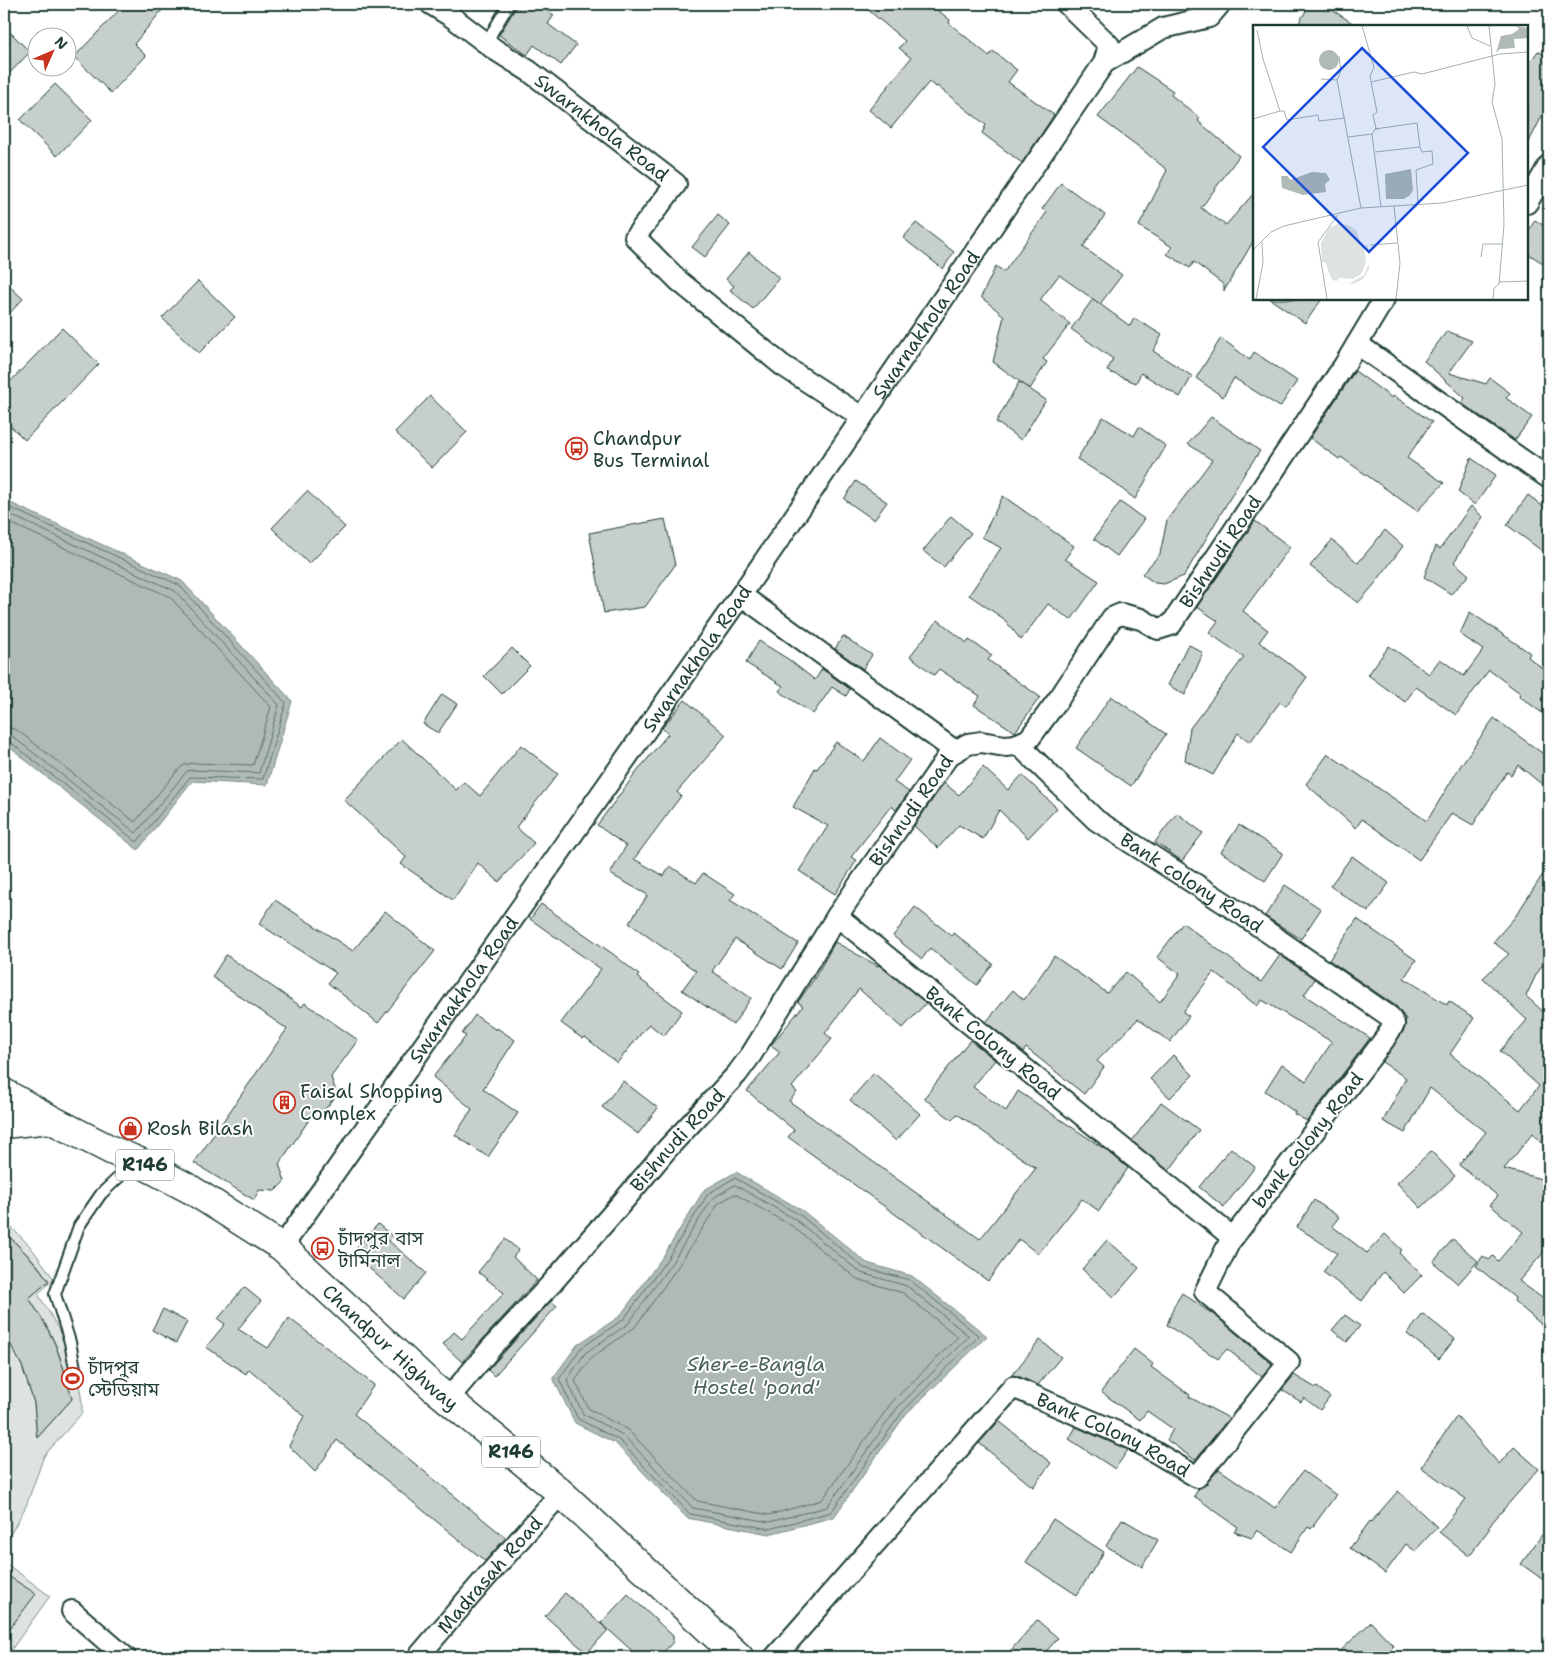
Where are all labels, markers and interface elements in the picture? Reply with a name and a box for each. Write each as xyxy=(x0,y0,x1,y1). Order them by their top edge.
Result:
inset map xyxy=(1253,25,1528,300)
north arrow xyxy=(28,28,78,78)
text: N xyxy=(51,33,71,53)
street label: Swarnkhola Road xyxy=(530,68,674,187)
street label: Swarnakhola Road xyxy=(866,245,985,403)
place label: Chandpur Bus Terminal xyxy=(593,426,710,473)
bus stop icon: Chandpur Bus Terminal xyxy=(565,437,589,461)
street label: Bishnudi Road xyxy=(1173,490,1267,613)
street label: Swarnakhola Road xyxy=(636,580,757,737)
street label: Bishnudi Road xyxy=(863,749,958,871)
street label: Bank colony Road xyxy=(1116,827,1268,938)
street label: Swarnakhola Road xyxy=(403,911,524,1068)
street label: Bank Colony Road xyxy=(920,980,1066,1106)
street label: bank colony Road xyxy=(1247,1067,1369,1213)
place label: Faisal Shopping Complex xyxy=(300,1079,443,1126)
street label: Bishnudi Road xyxy=(624,1083,730,1197)
building icon: Faisal Shopping Complex xyxy=(272,1090,296,1114)
shop icon: Rosh Bilash xyxy=(119,1116,143,1140)
place label: Rosh Bilash xyxy=(147,1116,253,1141)
road number: R146 xyxy=(116,1150,174,1180)
place label: চাঁদপুর বাস টার্মিনাল xyxy=(337,1226,425,1273)
bus stop icon: চাঁদপুর বাস টার্মিনাল xyxy=(310,1237,334,1261)
street label: Chandpur Highway xyxy=(317,1279,464,1416)
water label: Sher-e-Bangla Hostel 'pond' xyxy=(687,1351,825,1400)
place label: চাঁদপুর স্টেডিয়াম xyxy=(87,1355,160,1402)
sports icon: চাঁদপুর স্টেডিয়াম xyxy=(60,1366,84,1390)
street label: Bank Colony Road xyxy=(1033,1386,1195,1483)
road number: R146 xyxy=(482,1436,540,1468)
street label: Madrasah Road xyxy=(431,1510,548,1639)

